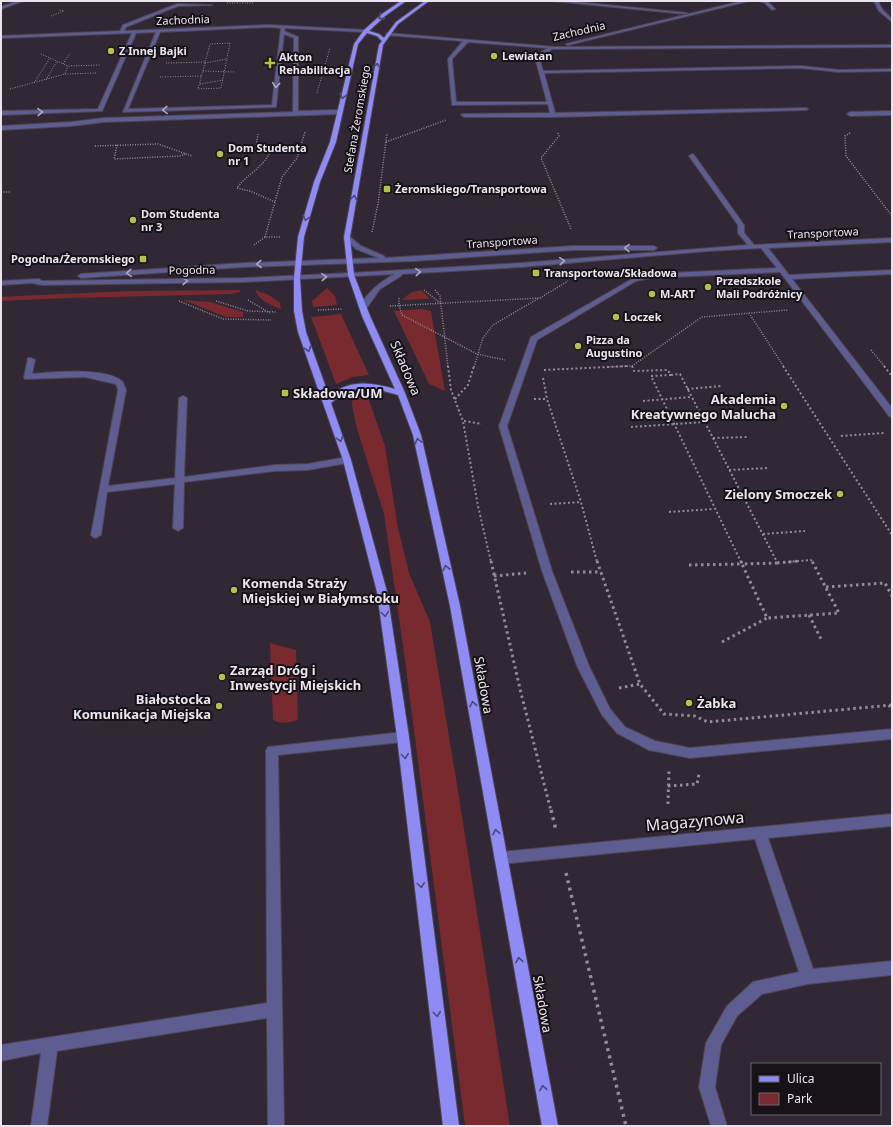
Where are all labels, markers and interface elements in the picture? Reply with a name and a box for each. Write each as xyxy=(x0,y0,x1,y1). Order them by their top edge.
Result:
street label: Zachodnia xyxy=(156,11,210,28)
one-way arrow xyxy=(378,12,386,19)
street label: Zachodnia xyxy=(551,17,607,44)
place label: Z Innej Bajki xyxy=(119,43,187,58)
marker: Z Innej Bajki xyxy=(106,46,116,56)
place label: Lewiatan xyxy=(502,48,552,63)
place label: Akton Rehabilitacja xyxy=(279,49,350,77)
marker: Lewiatan xyxy=(489,51,499,61)
marker: Akton Rehabilitacja xyxy=(264,57,276,69)
street label: Stefana Żeromskiego xyxy=(340,63,373,174)
one-way arrow xyxy=(372,63,381,69)
one-way arrow xyxy=(272,82,281,88)
one-way arrow xyxy=(340,93,348,99)
one-way arrow xyxy=(162,105,168,114)
one-way arrow xyxy=(37,108,43,116)
place label: Dom Studenta nr 1 xyxy=(228,140,307,168)
marker: Dom Studenta nr 1 xyxy=(215,149,225,159)
place label: Żeromskiego/Transportowa xyxy=(395,181,547,196)
marker: Żeromskiego/Transportowa xyxy=(382,184,392,194)
one-way arrow xyxy=(349,195,358,201)
place label: Dom Studenta nr 3 xyxy=(141,206,220,234)
marker: Dom Studenta nr 3 xyxy=(128,215,138,225)
one-way arrow xyxy=(302,215,311,222)
street label: Transportowa xyxy=(787,223,859,242)
street label: Transportowa xyxy=(466,232,538,251)
one-way arrow xyxy=(624,243,630,252)
place label: Pogodna/Żeromskiego xyxy=(11,251,135,266)
marker: Pogodna/Żeromskiego xyxy=(138,254,148,264)
one-way arrow xyxy=(559,257,565,266)
one-way arrow xyxy=(256,260,262,269)
street label: Pogodna xyxy=(169,262,215,277)
place label: Transportowa/Składowa xyxy=(544,265,677,280)
one-way arrow xyxy=(415,267,421,276)
one-way arrow xyxy=(126,268,132,277)
marker: Transportowa/Składowa xyxy=(531,268,541,278)
one-way arrow xyxy=(321,272,327,281)
place label: Przedszkole Mali Podróżnicy xyxy=(716,273,803,301)
one-way arrow xyxy=(182,277,188,285)
marker: Przedszkole Mali Podróżnicy xyxy=(703,282,713,292)
place label: M-ART xyxy=(660,286,696,301)
marker: M-ART xyxy=(647,289,657,299)
place label: Loczek xyxy=(624,309,662,324)
marker: Loczek xyxy=(611,312,621,322)
place label: Pizza da Augustino xyxy=(586,332,643,360)
street label: Składowa xyxy=(386,338,426,398)
marker: Pizza da Augustino xyxy=(573,341,583,351)
one-way arrow xyxy=(303,345,312,352)
place label: Składowa/UM xyxy=(293,384,382,402)
marker: Składowa/UM xyxy=(280,388,290,398)
place label: Akademia Kreatywnego Malucha xyxy=(631,390,776,423)
marker: Akademia Kreatywnego Malucha xyxy=(779,401,789,411)
one-way arrow xyxy=(335,435,343,442)
one-way arrow xyxy=(414,437,423,444)
place label: Zielony Smoczek xyxy=(725,485,833,503)
marker: Zielony Smoczek xyxy=(835,489,845,499)
one-way arrow xyxy=(443,564,451,571)
place label: Komenda Straży Miejskiej w Białymstoku xyxy=(242,574,399,607)
marker: Komenda Straży Miejskiej w Białymstoku xyxy=(229,585,239,595)
one-way arrow xyxy=(380,610,389,617)
street label: Składowa xyxy=(470,655,498,715)
place label: Zarząd Dróg i Inwestycji Miejskich xyxy=(230,661,361,694)
marker: Zarząd Dróg i Inwestycji Miejskich xyxy=(217,672,227,682)
place label: Białostocka Komunikacja Miejska xyxy=(73,690,211,723)
place label: Żabka xyxy=(697,694,736,712)
marker: Żabka xyxy=(684,698,694,708)
marker: Białostocka Komunikacja Miejska xyxy=(214,701,224,711)
one-way arrow xyxy=(469,701,477,707)
one-way arrow xyxy=(400,753,409,759)
street label: Magazynowa xyxy=(645,806,745,836)
one-way arrow xyxy=(492,829,501,835)
one-way arrow xyxy=(416,882,425,888)
one-way arrow xyxy=(516,957,524,963)
street label: Składowa xyxy=(529,974,557,1034)
one-way arrow xyxy=(432,1011,441,1017)
legend xyxy=(751,1063,881,1115)
text: Ulica xyxy=(787,1070,814,1087)
one-way arrow xyxy=(539,1085,548,1091)
text: Park xyxy=(787,1090,813,1107)

